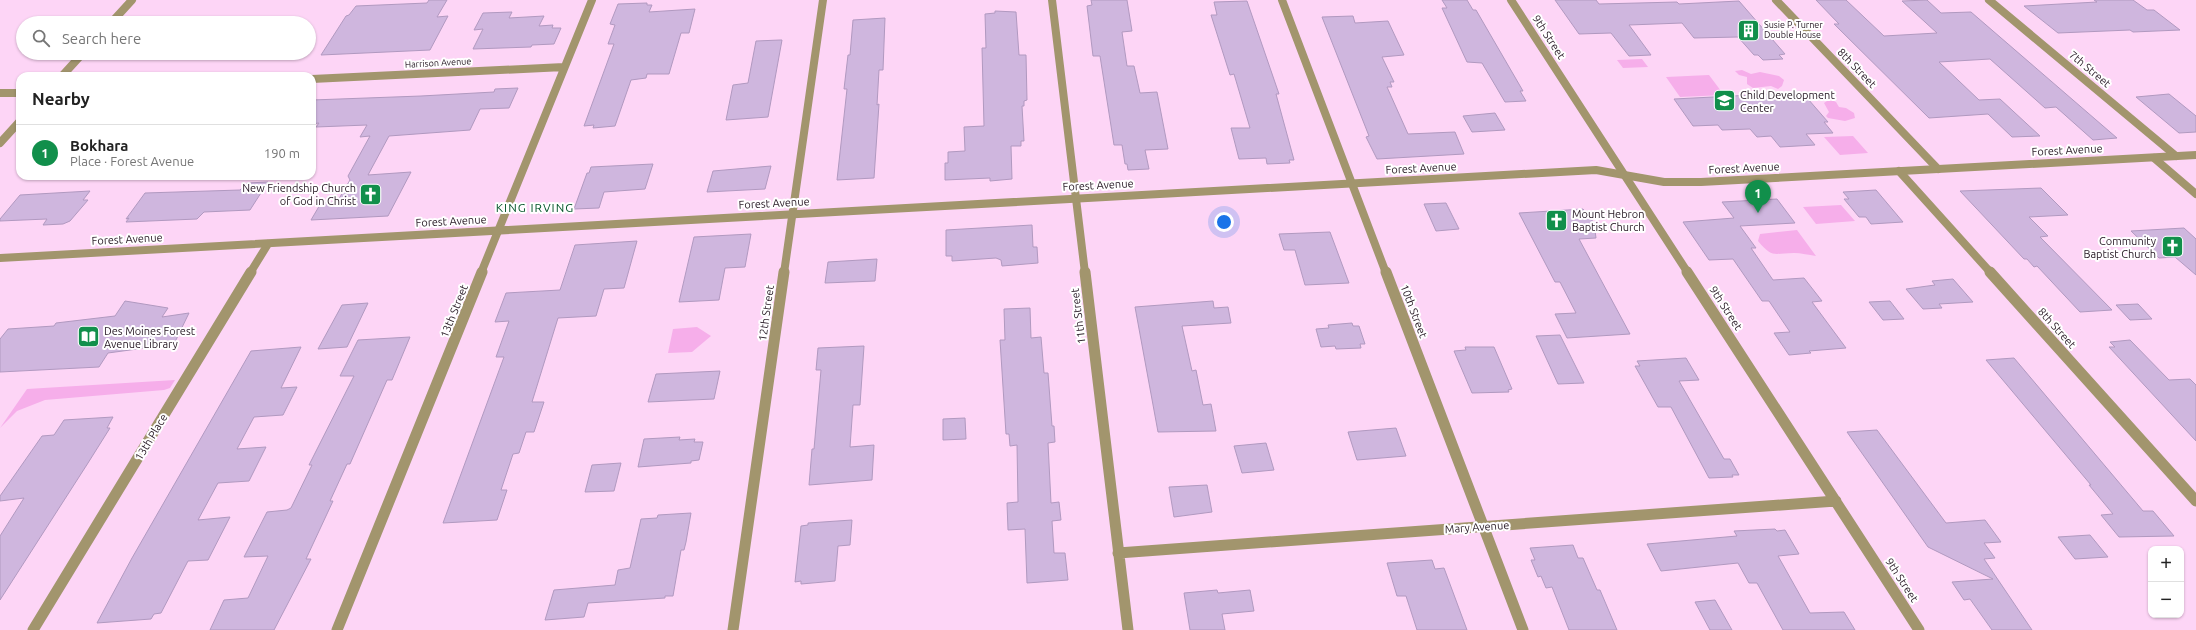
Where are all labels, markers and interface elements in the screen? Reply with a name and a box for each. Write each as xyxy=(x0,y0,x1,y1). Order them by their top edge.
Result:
street label: 9th Street xyxy=(1530,13,1568,62)
search box xyxy=(16,16,316,60)
building icon: Susie P. Turner Double House xyxy=(1735,17,1761,43)
place label: Susie P. Turner Double House xyxy=(1764,20,1823,40)
icon: search xyxy=(30,27,52,49)
text: Search here xyxy=(62,30,141,47)
street label: 8th Street xyxy=(1835,46,1879,91)
street label: 7th Street xyxy=(2067,48,2114,90)
street label: Harrison Avenue xyxy=(404,56,472,70)
school or university icon: Child Development Center xyxy=(1711,88,1737,114)
text: Nearby xyxy=(32,89,90,108)
place label: Child Development Center xyxy=(1740,89,1835,114)
text: Bokhara xyxy=(70,137,129,154)
street label: Forest Avenue xyxy=(2031,142,2103,158)
text: 1 xyxy=(41,146,49,160)
text: 190 m xyxy=(264,146,300,160)
text: Place · Forest Avenue xyxy=(70,154,194,168)
street label: Forest Avenue xyxy=(1385,160,1457,176)
street label: Forest Avenue xyxy=(1708,160,1780,176)
street label: Forest Avenue xyxy=(1062,177,1134,193)
pin: 1 xyxy=(1745,180,1771,213)
church icon: New Friendship Church of God in Christ xyxy=(358,181,384,207)
place label: New Friendship Church of God in Christ xyxy=(242,182,357,207)
street label: Forest Avenue xyxy=(738,195,810,211)
district label: KING IRVING xyxy=(496,201,574,214)
church icon: Mount Hebron Baptist Church xyxy=(1544,207,1570,233)
place label: Mount Hebron Baptist Church xyxy=(1572,208,1645,233)
your location xyxy=(1214,212,1234,232)
street label: Forest Avenue xyxy=(415,213,487,229)
street label: Forest Avenue xyxy=(91,231,163,247)
church icon: Community Baptist Church xyxy=(2159,234,2185,260)
place label: Community Baptist Church xyxy=(2083,235,2157,260)
street label: 13th Street xyxy=(438,282,470,339)
street label: 10th Street xyxy=(1398,283,1430,340)
street label: 12th Street xyxy=(756,284,776,342)
street label: 9th Street xyxy=(1707,284,1745,333)
street label: 11th Street xyxy=(1069,287,1087,345)
street label: 8th Street xyxy=(2036,305,2079,351)
library icon: Des Moines Forest Avenue Library xyxy=(76,324,102,350)
place label: Des Moines Forest Avenue Library xyxy=(104,325,196,350)
street label: 13th Place xyxy=(133,412,169,462)
street label: Mary Avenue xyxy=(1444,519,1510,535)
map controls xyxy=(2148,546,2184,618)
button: + xyxy=(2148,546,2184,582)
street label: 9th Street xyxy=(1883,556,1921,605)
button: − xyxy=(2148,582,2184,618)

